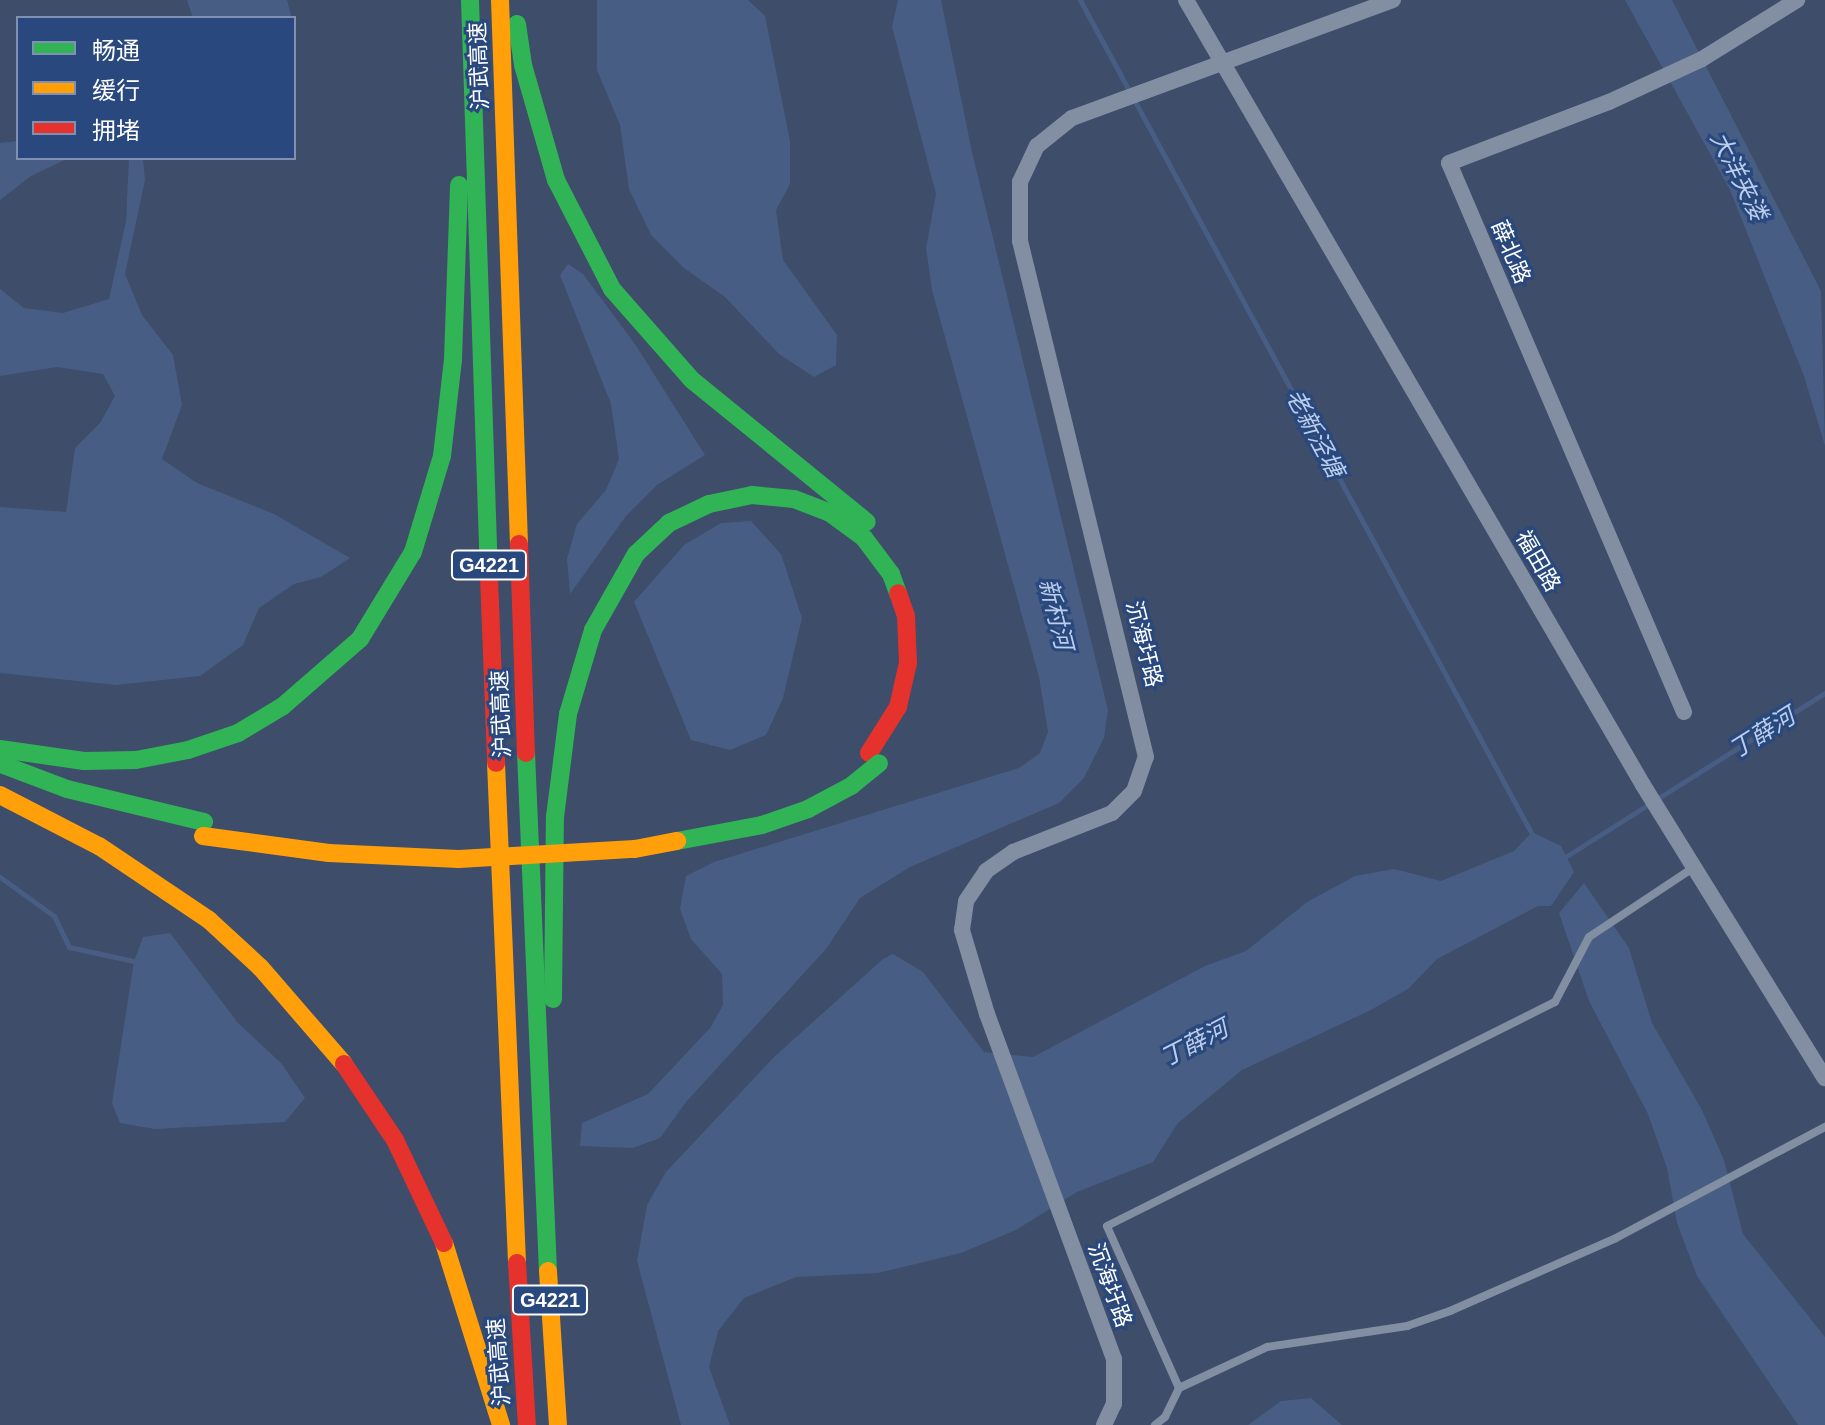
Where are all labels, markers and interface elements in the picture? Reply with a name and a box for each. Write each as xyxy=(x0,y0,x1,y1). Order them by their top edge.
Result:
legend xyxy=(16,16,296,160)
street label: 沪武高速 xyxy=(464,22,494,110)
text: 畅通 xyxy=(92,37,140,64)
text: 缓行 xyxy=(92,77,140,104)
text: 拥堵 xyxy=(92,117,140,144)
water label: 大洋夹溇 xyxy=(1704,127,1774,225)
street label: 薛北路 xyxy=(1486,216,1536,288)
water label: 老新泾塘 xyxy=(1280,384,1350,482)
street label: 福田路 xyxy=(1510,526,1566,596)
road number: G4221 xyxy=(449,549,529,581)
water label: 新村河 xyxy=(1033,576,1079,652)
street label: 沉海圩路 xyxy=(1121,598,1167,690)
street label: 沪武高速 xyxy=(486,670,516,758)
water label: 丁薛河 xyxy=(1724,702,1800,764)
water label: 丁薛河 xyxy=(1155,1014,1233,1072)
street label: 沉海圩路 xyxy=(1083,1239,1137,1331)
road number: G4221 xyxy=(510,1284,590,1316)
street label: 沪武高速 xyxy=(483,1317,515,1407)

